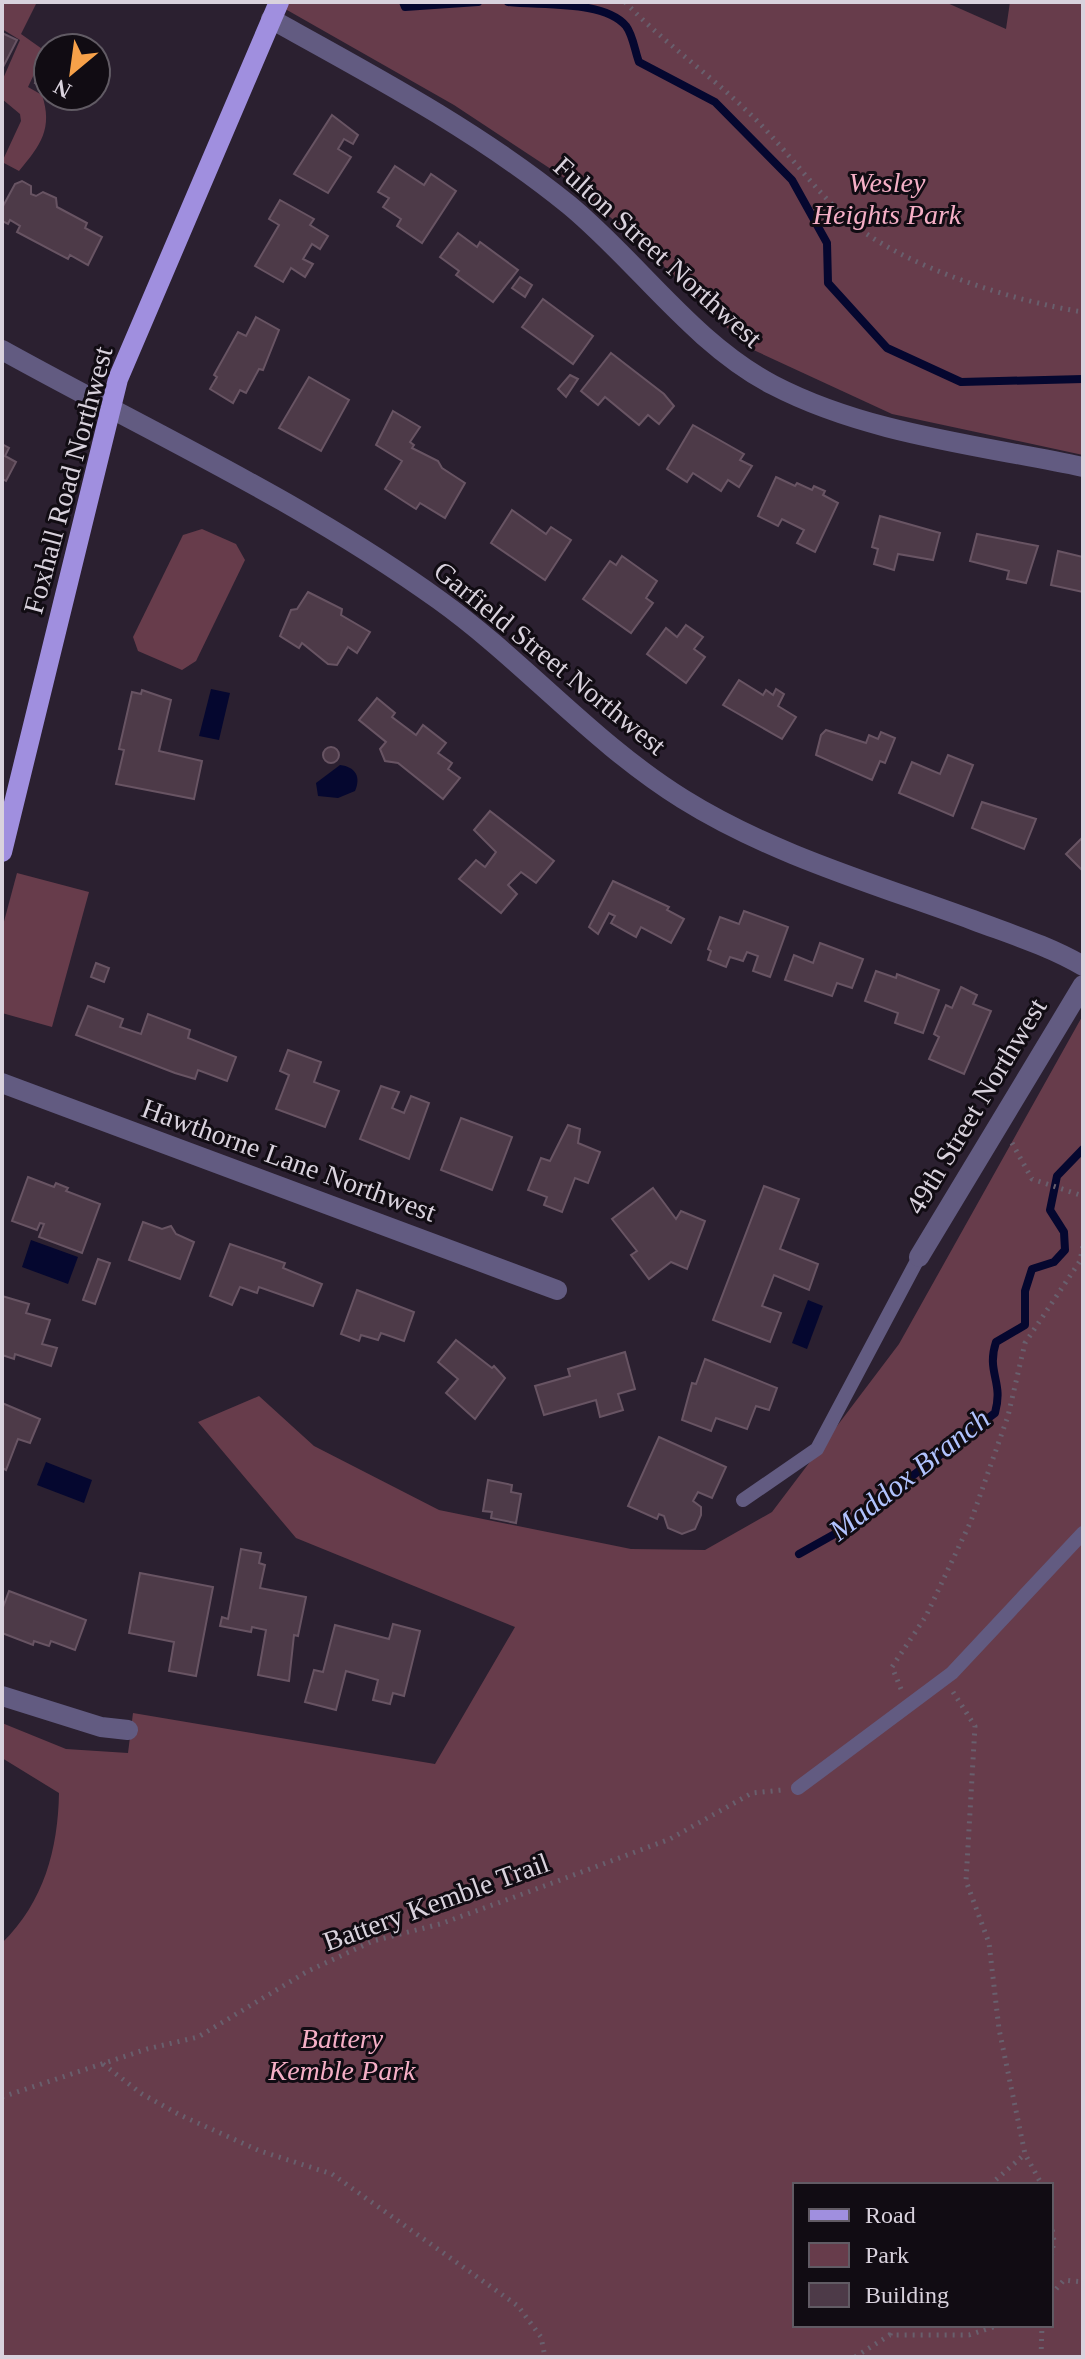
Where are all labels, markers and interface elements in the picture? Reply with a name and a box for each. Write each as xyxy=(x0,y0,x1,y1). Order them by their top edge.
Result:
north arrow xyxy=(32,32,112,112)
text: N xyxy=(49,74,76,104)
street label: Fulton Street Northwest xyxy=(548,150,769,354)
park label: Wesley Heights Park xyxy=(812,167,962,230)
street label: Foxhall Road Northwest xyxy=(17,343,119,617)
street label: Garfield Street Northwest xyxy=(428,555,672,761)
street label: 49th Street Northwest xyxy=(899,993,1053,1219)
street label: Hawthorne Lane Northwest xyxy=(138,1092,441,1228)
water label: Maddox Branch xyxy=(822,1401,996,1547)
street label: Battery Kemble Trail xyxy=(319,1847,553,1957)
park label: Battery Kemble Park xyxy=(268,2023,416,2086)
legend xyxy=(793,2183,1053,2327)
text: Road xyxy=(865,2202,916,2228)
text: Park xyxy=(865,2242,909,2268)
text: Building xyxy=(865,2282,949,2308)

